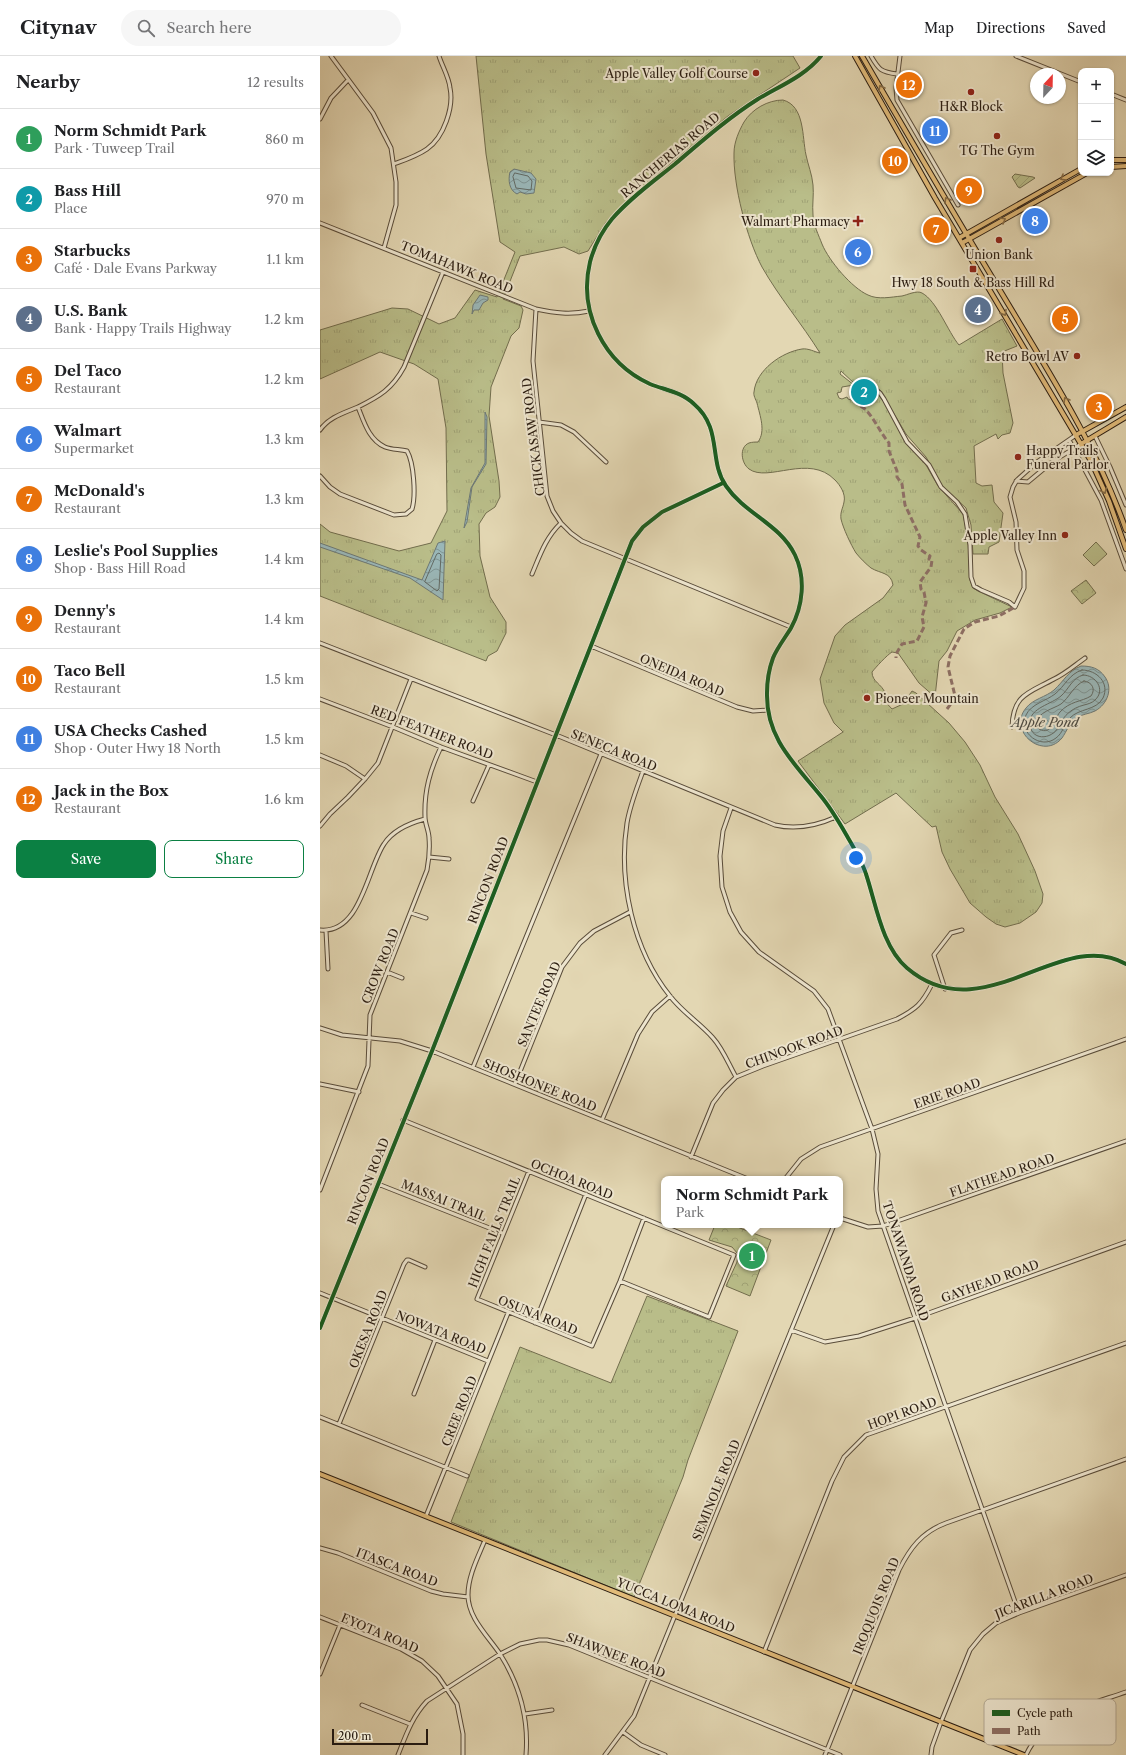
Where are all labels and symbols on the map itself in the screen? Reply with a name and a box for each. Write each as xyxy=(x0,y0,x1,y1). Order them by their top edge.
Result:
place label: Apple Valley Golf Course xyxy=(604,66,748,81)
marker: Apple Valley Golf Course xyxy=(751,68,761,78)
north arrow xyxy=(1030,68,1066,104)
pin: 12 xyxy=(896,70,922,100)
one-way arrow xyxy=(878,85,885,92)
marker: H&R Block xyxy=(966,87,976,97)
place label: H&R Block xyxy=(939,99,1004,114)
street label: RANCHERIAS ROAD xyxy=(617,109,723,201)
pin: 11 xyxy=(922,116,948,146)
marker: TG The Gym xyxy=(992,131,1002,141)
place label: TG The Gym xyxy=(959,143,1035,158)
pin: 10 xyxy=(882,146,908,176)
one-way arrow xyxy=(1060,174,1067,181)
pin: 9 xyxy=(956,176,982,206)
one-way arrow xyxy=(944,197,951,204)
pin: 8 xyxy=(1022,206,1048,236)
place label: Walmart Pharmacy xyxy=(740,214,850,229)
pin: 7 xyxy=(923,215,949,245)
marker: Walmart Pharmacy xyxy=(853,216,863,226)
one-way arrow xyxy=(999,218,1006,225)
marker: Union Bank xyxy=(994,235,1004,245)
pin: 6 xyxy=(845,237,871,267)
street label: TOMAHAWK ROAD xyxy=(398,238,516,297)
place label: Union Bank xyxy=(965,247,1034,262)
marker: Hwy 18 South & Bass Hill Rd xyxy=(968,264,978,274)
place label: Hwy 18 South & Bass Hill Rd xyxy=(891,275,1055,290)
pin: 4 xyxy=(965,295,991,325)
pin: 5 xyxy=(1052,304,1078,334)
one-way arrow xyxy=(999,309,1007,316)
place label: Retro Bowl AV xyxy=(986,349,1069,364)
marker: Retro Bowl AV xyxy=(1072,351,1082,361)
street label: CHICKASAW ROAD xyxy=(518,377,548,497)
pin: 2 xyxy=(851,377,877,407)
pin: 3 xyxy=(1086,392,1112,422)
one-way arrow xyxy=(1063,397,1070,404)
place label: Happy Trails Funeral Parlor xyxy=(1026,443,1109,472)
marker: Happy Trails Funeral Parlor xyxy=(1013,452,1023,462)
one-way arrow xyxy=(1100,487,1108,494)
place label: Apple Valley Inn xyxy=(963,528,1057,543)
marker: Apple Valley Inn xyxy=(1060,530,1070,540)
street label: ONEIDA ROAD xyxy=(637,650,727,700)
place label: Pioneer Mountain xyxy=(875,691,979,706)
marker: Pioneer Mountain xyxy=(862,693,872,703)
street label: RED FEATHER ROAD xyxy=(369,702,496,762)
water label: Apple Pond xyxy=(1009,714,1080,730)
street label: SENECA ROAD xyxy=(569,726,659,774)
street label: RINCON ROAD xyxy=(464,834,512,926)
your location xyxy=(846,848,866,868)
street label: CROW ROAD xyxy=(358,926,402,1006)
street label: SANTEE ROAD xyxy=(514,959,564,1049)
street label: CHINOOK ROAD xyxy=(743,1022,845,1072)
street label: SHOSHONEE ROAD xyxy=(481,1055,599,1115)
street label: ERIE ROAD xyxy=(912,1074,983,1111)
street label: RINCON ROAD xyxy=(344,1135,392,1227)
street label: FLATHEAD ROAD xyxy=(948,1150,1057,1200)
street label: OCHOA ROAD xyxy=(529,1156,616,1202)
street label: HIGH FALLS TRAIL xyxy=(465,1174,523,1290)
street label: MASSAI TRAIL xyxy=(399,1176,489,1224)
street label: TONAWANDA ROAD xyxy=(879,1199,933,1323)
pin: 1 xyxy=(739,1241,765,1271)
street label: GAYHEAD ROAD xyxy=(939,1256,1041,1306)
street label: OKESA ROAD xyxy=(346,1287,391,1370)
street label: OSUNA ROAD xyxy=(496,1292,580,1338)
street label: NOWATA ROAD xyxy=(394,1307,489,1357)
street label: CREE ROAD xyxy=(438,1373,480,1448)
street label: HOPI ROAD xyxy=(865,1393,939,1432)
street label: SEMINOLE ROAD xyxy=(689,1437,743,1543)
street label: ITASCA ROAD xyxy=(354,1545,440,1590)
street label: IROQUOIS ROAD xyxy=(850,1555,902,1657)
street label: JICARILLA ROAD xyxy=(991,1570,1096,1622)
street label: YUCCA LOMA ROAD xyxy=(614,1574,738,1636)
street label: EYOTA ROAD xyxy=(339,1610,421,1656)
street label: SHAWNEE ROAD xyxy=(564,1629,668,1681)
legend xyxy=(984,1699,1116,1745)
text: Cycle path xyxy=(1017,1706,1073,1720)
text: Path xyxy=(1017,1724,1041,1738)
scale bar xyxy=(332,1727,428,1746)

